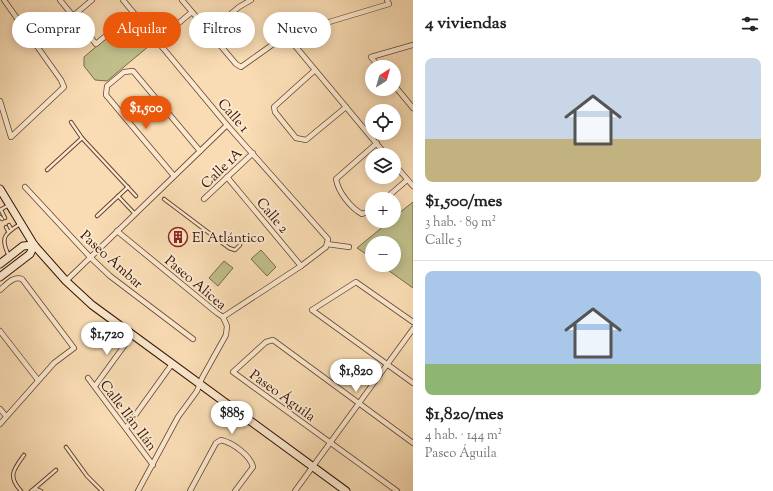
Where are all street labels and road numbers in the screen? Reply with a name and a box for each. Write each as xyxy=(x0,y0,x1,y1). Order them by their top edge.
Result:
street label: Calle 1 xyxy=(212,95,253,138)
street label: Calle 1A xyxy=(197,144,248,194)
street label: Calle 2 xyxy=(251,194,293,239)
street label: Paseo Ámbar xyxy=(75,227,147,295)
street label: Paseo Alicea xyxy=(159,252,230,316)
street label: Paseo Águila xyxy=(245,366,319,428)
street label: Calle Ilán Ilán xyxy=(94,377,161,456)

